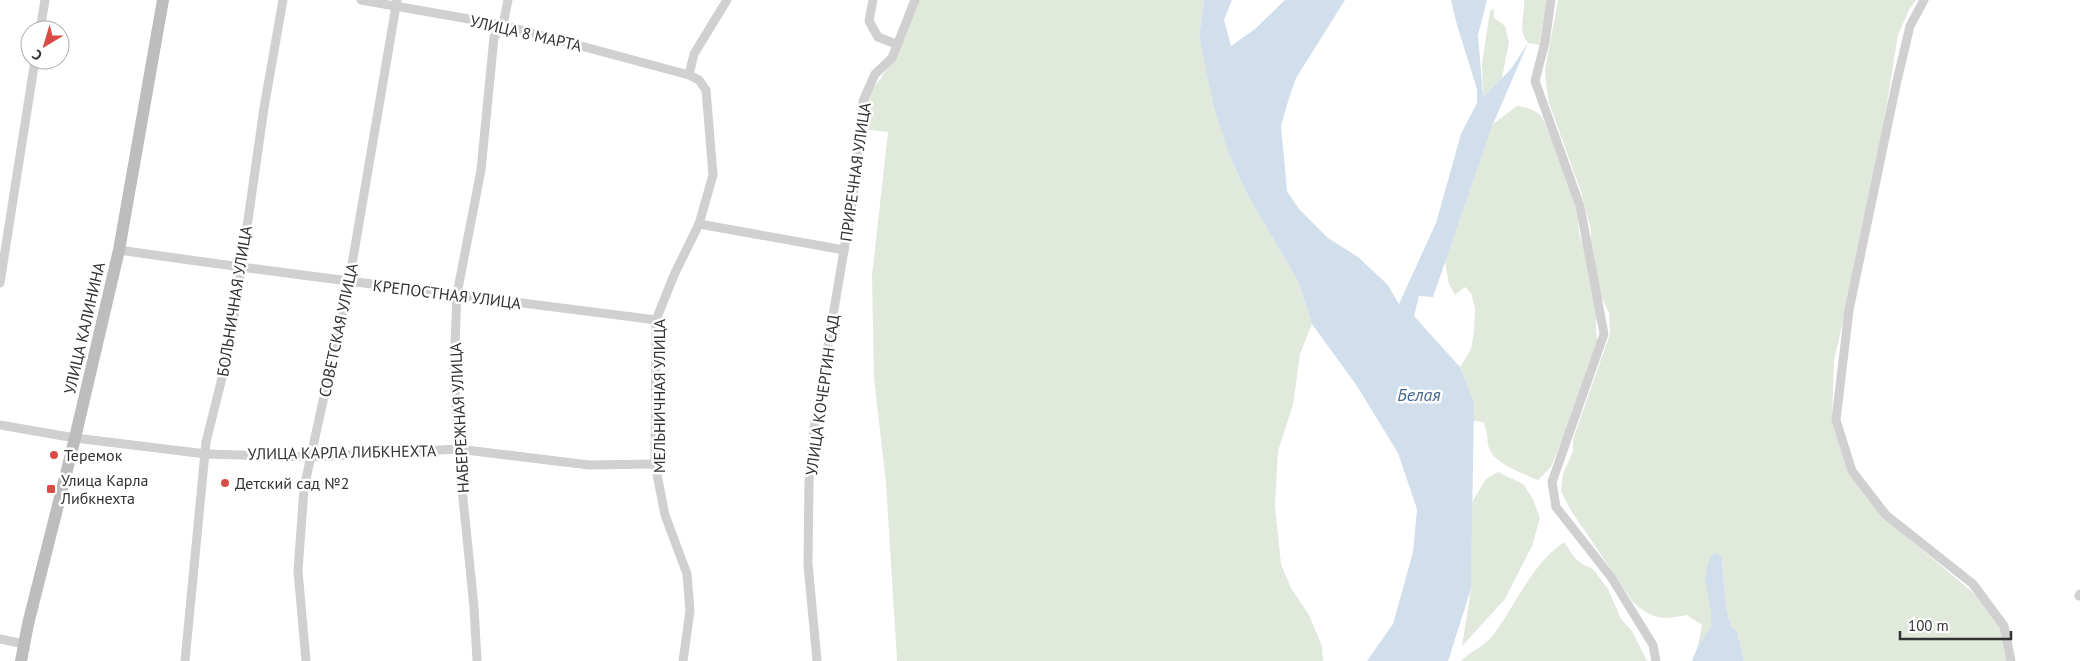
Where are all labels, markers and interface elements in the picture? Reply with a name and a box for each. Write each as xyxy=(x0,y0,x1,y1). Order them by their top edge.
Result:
street label: УЛИЦА 8 МАРТА xyxy=(468,10,584,56)
north arrow xyxy=(20,20,70,70)
text: С xyxy=(28,46,46,65)
street label: ПРИРЕЧНАЯ УЛИЦА xyxy=(835,101,875,243)
street label: БОЛЬНИЧНАЯ УЛИЦА xyxy=(212,224,256,378)
street label: УЛИЦА КАЛИНИНА xyxy=(59,259,109,396)
street label: СОВЕТСКАЯ УЛИЦА xyxy=(314,261,362,399)
street label: КРЕПОСТНАЯ УЛИЦА xyxy=(372,275,523,313)
street label: УЛИЦА КОЧЕРГИН САД xyxy=(801,313,843,477)
street label: МЕЛЬНИЧНАЯ УЛИЦА xyxy=(649,318,669,473)
street label: НАБЕРЕЖНАЯ УЛИЦА xyxy=(445,342,473,494)
water label: Белая xyxy=(1397,383,1441,406)
street label: УЛИЦА КАРЛА ЛИБКНЕХТА xyxy=(248,440,437,464)
place label: Теремок xyxy=(64,445,123,465)
marker: Теремок xyxy=(48,449,60,461)
place label: Улица Карла Либкнехта xyxy=(60,470,148,508)
place label: Детский сад №2 xyxy=(235,473,349,493)
marker: Детский сад №2 xyxy=(219,477,231,489)
marker: Улица Карла Либкнехта xyxy=(45,483,57,495)
scale bar xyxy=(1900,608,2011,640)
text: 100 m xyxy=(1908,616,1949,635)

